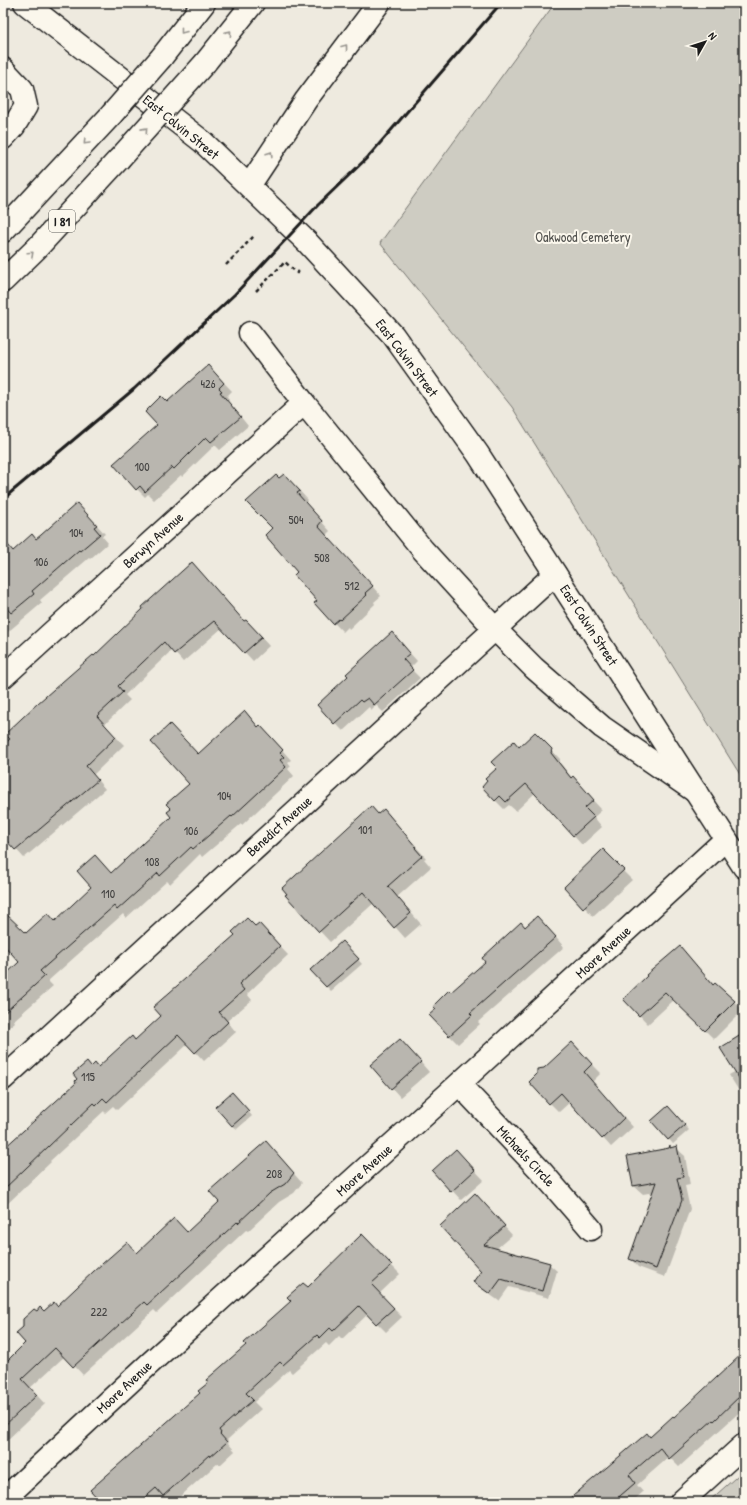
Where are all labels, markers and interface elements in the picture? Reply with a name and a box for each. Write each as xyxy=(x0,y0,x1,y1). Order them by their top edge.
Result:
north arrow xyxy=(685,22,725,62)
one-way arrow xyxy=(180,26,187,33)
text: N xyxy=(705,29,720,42)
one-way arrow xyxy=(224,31,231,38)
one-way arrow xyxy=(341,45,348,52)
street label: East Colvin Street xyxy=(139,90,224,163)
one-way arrow xyxy=(141,127,148,135)
one-way arrow xyxy=(83,138,90,145)
one-way arrow xyxy=(265,151,272,158)
road number: I 81 xyxy=(49,210,75,232)
park label: Oakwood Cemetery xyxy=(535,227,631,247)
one-way arrow xyxy=(26,251,34,259)
street label: East Colvin Street xyxy=(372,315,443,401)
house number: 426 xyxy=(201,375,216,392)
house number: 100 xyxy=(134,458,150,475)
street label: Berwyn Avenue xyxy=(118,507,188,573)
house number: 504 xyxy=(289,511,304,528)
house number: 104 xyxy=(69,524,84,541)
house number: 508 xyxy=(314,549,330,566)
house number: 106 xyxy=(34,553,48,570)
house number: 512 xyxy=(344,577,360,594)
street label: East Colvin Street xyxy=(556,581,623,669)
house number: 104 xyxy=(217,787,232,804)
street label: Benedict Avenue xyxy=(242,791,316,860)
house number: 101 xyxy=(358,821,372,838)
house number: 106 xyxy=(184,822,198,839)
house number: 108 xyxy=(145,853,159,870)
house number: 110 xyxy=(101,885,115,902)
street label: Moore Avenue xyxy=(571,921,635,982)
house number: 115 xyxy=(81,1068,95,1085)
street label: Michaels Circle xyxy=(493,1121,560,1191)
street label: Moore Avenue xyxy=(332,1139,396,1200)
house number: 208 xyxy=(266,1165,282,1182)
house number: 222 xyxy=(91,1303,108,1320)
street label: Moore Avenue xyxy=(92,1356,156,1417)

